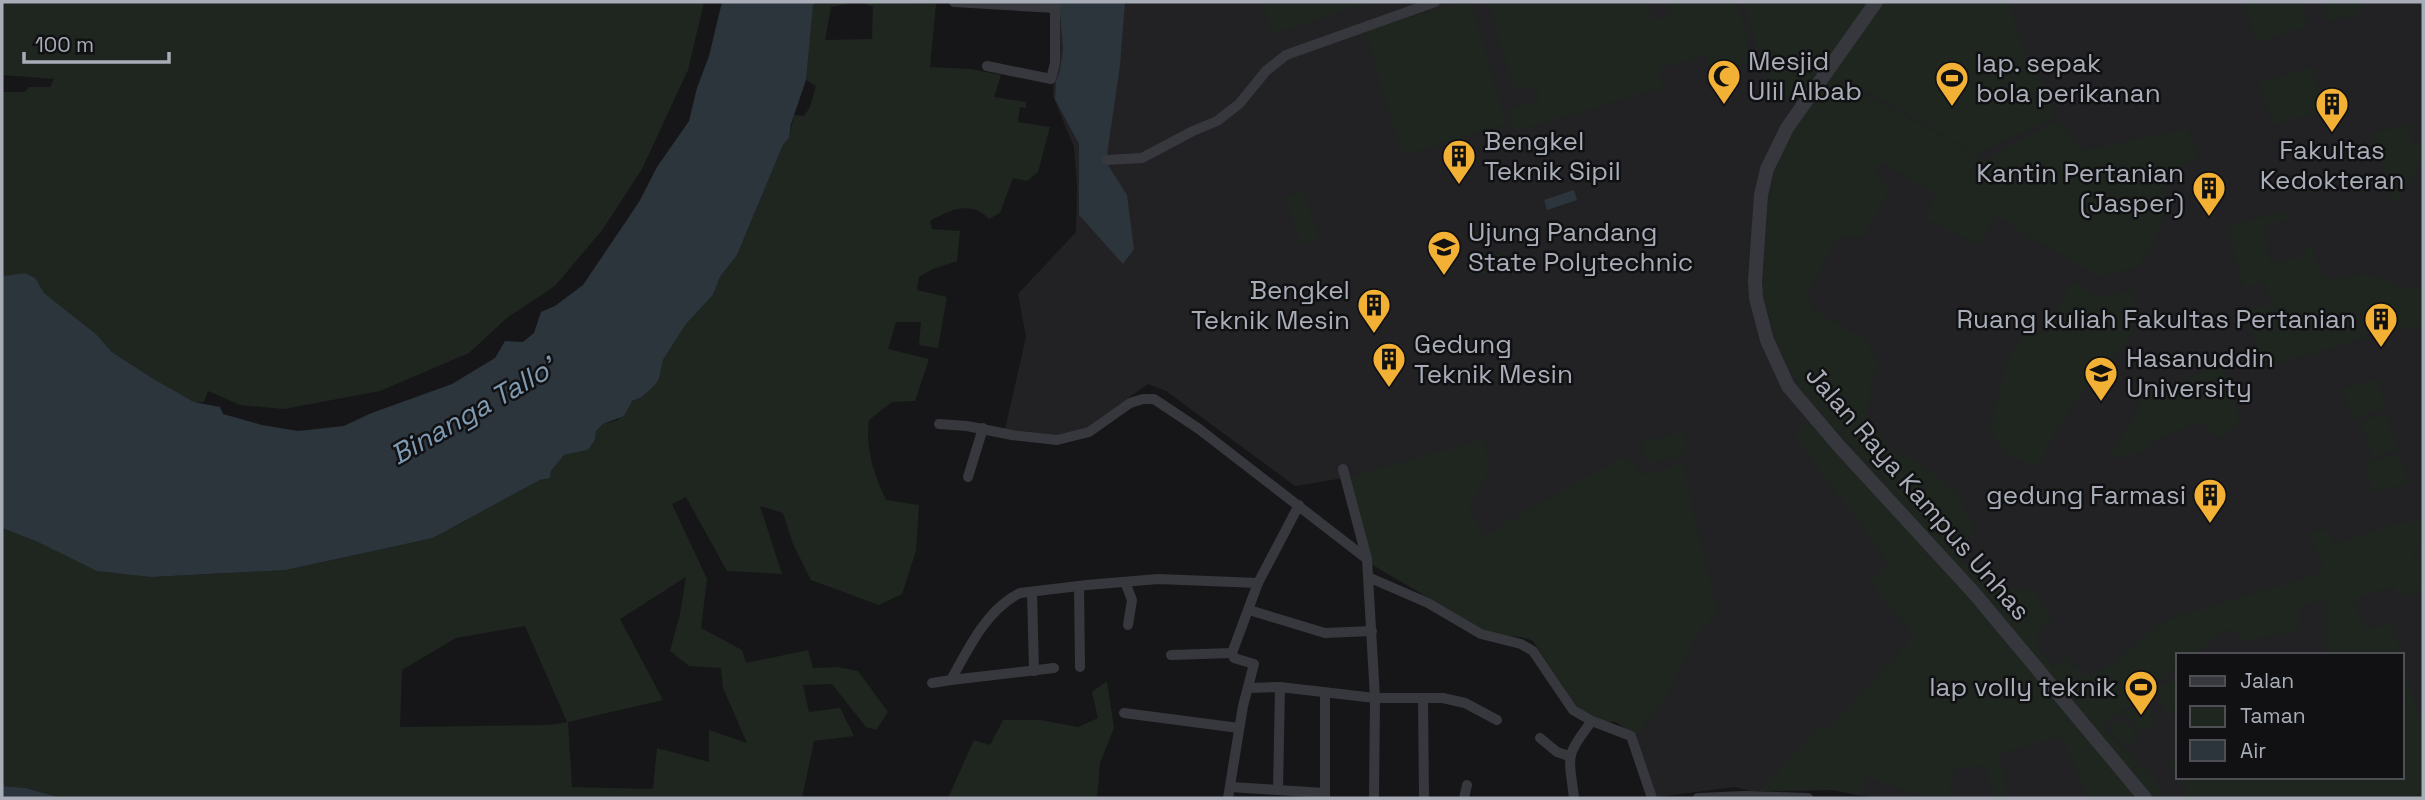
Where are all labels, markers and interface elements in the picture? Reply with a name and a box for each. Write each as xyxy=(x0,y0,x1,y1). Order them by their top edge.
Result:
scale bar xyxy=(24,21,170,65)
text: 100 m xyxy=(35,31,94,58)
place label: Mesjid Ulil Albab xyxy=(1748,44,1862,108)
place label: lap. sepak bola perikanan xyxy=(1976,46,2161,110)
mosque icon: Mesjid Ulil Albab xyxy=(1705,57,1743,106)
sports icon: lap. sepak bola perikanan xyxy=(1933,59,1971,108)
building icon: Fakultas Kedokteran xyxy=(2313,85,2351,134)
place label: Bengkel Teknik Sipil xyxy=(1484,124,1621,188)
place label: Fakultas Kedokteran xyxy=(2260,133,2404,197)
building icon: Bengkel Teknik Sipil xyxy=(1440,137,1478,186)
place label: Kantin Pertanian (Jasper) xyxy=(1976,156,2184,220)
building icon: Kantin Pertanian (Jasper) xyxy=(2190,169,2228,218)
place label: Ujung Pandang State Polytechnic xyxy=(1468,215,1693,279)
school or university icon: Ujung Pandang State Polytechnic xyxy=(1425,228,1463,277)
place label: Bengkel Teknik Mesin xyxy=(1191,273,1350,337)
building icon: Bengkel Teknik Mesin xyxy=(1355,286,1393,335)
building icon: Ruang kuliah Fakultas Pertanian xyxy=(2362,300,2400,349)
place label: Ruang kuliah Fakultas Pertanian xyxy=(1957,302,2356,336)
place label: Gedung Teknik Mesin xyxy=(1414,327,1573,391)
building icon: Gedung Teknik Mesin xyxy=(1370,340,1408,389)
place label: Hasanuddin University xyxy=(2126,341,2274,405)
water label: Binanga Tallo' xyxy=(383,348,564,472)
school or university icon: Hasanuddin University xyxy=(2082,354,2120,403)
street label: Jalan Raya Kampus Unhas xyxy=(1798,359,2038,627)
building icon: gedung Farmasi xyxy=(2191,476,2229,525)
place label: gedung Farmasi xyxy=(1986,478,2186,512)
legend xyxy=(2176,653,2404,779)
text: Jalan xyxy=(2240,667,2294,694)
sports icon: lap volly teknik xyxy=(2122,668,2160,717)
place label: lap volly teknik xyxy=(1929,670,2116,704)
text: Taman xyxy=(2240,702,2306,729)
text: Air xyxy=(2240,737,2266,764)

